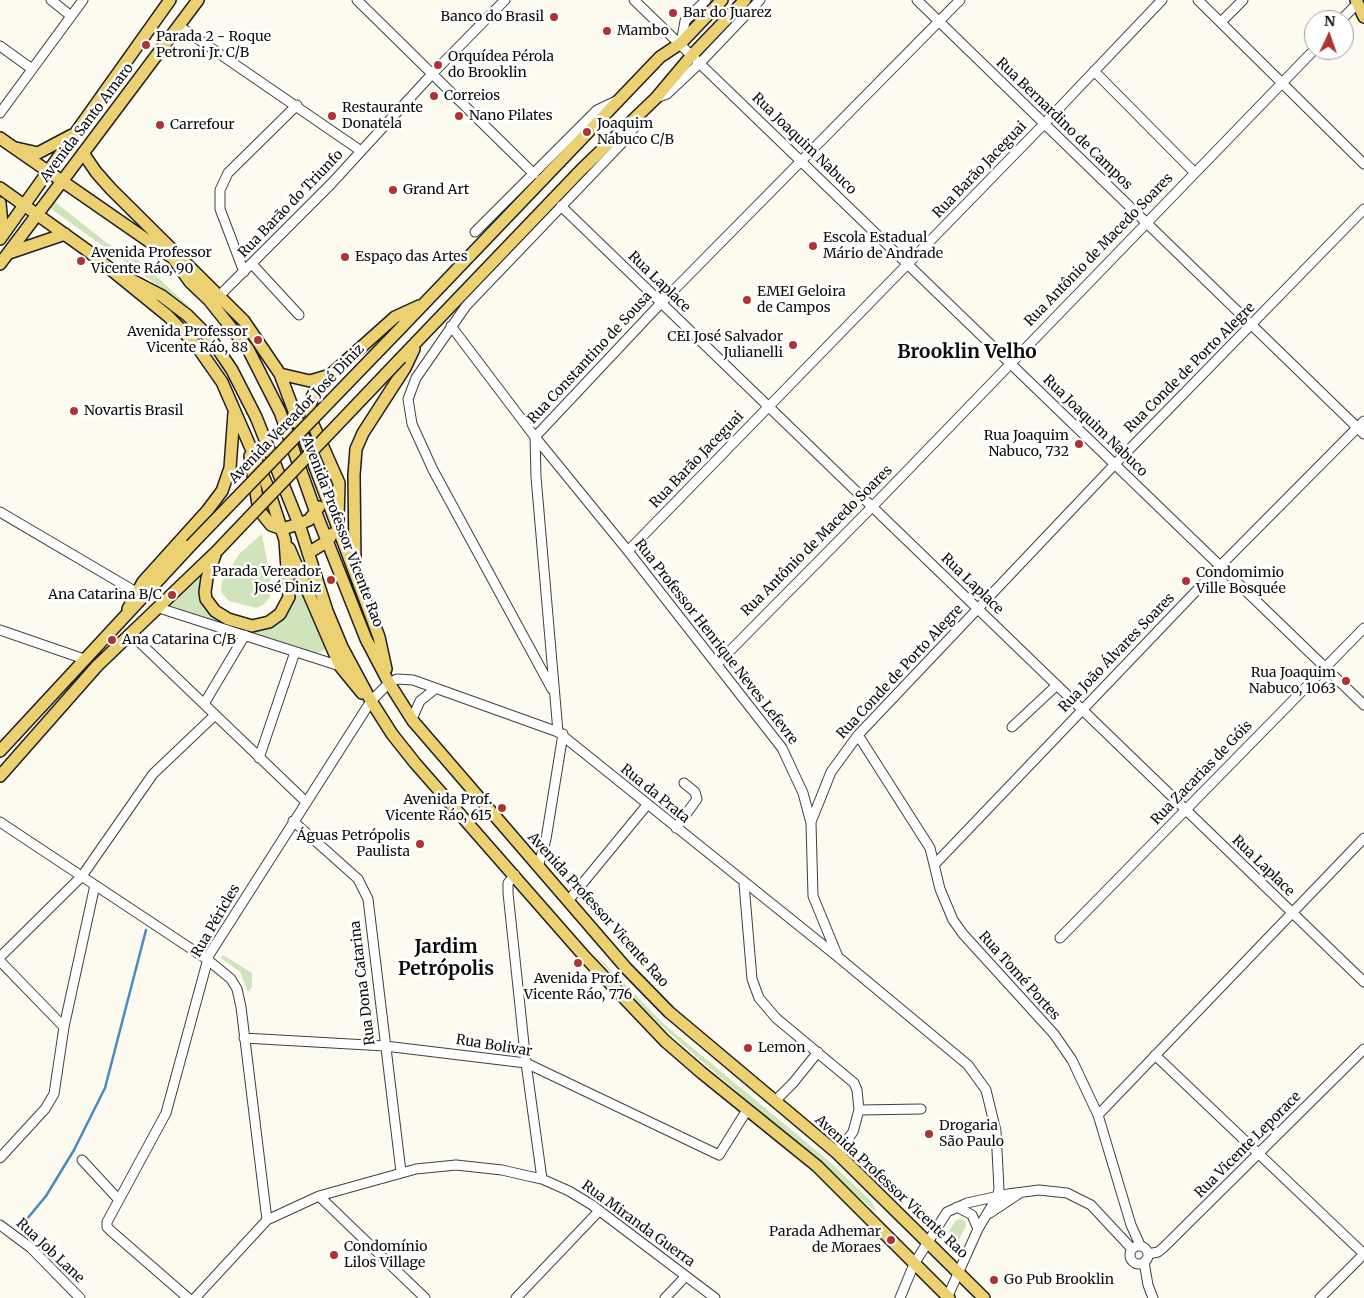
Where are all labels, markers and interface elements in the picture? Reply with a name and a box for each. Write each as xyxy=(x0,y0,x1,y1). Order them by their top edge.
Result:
place label: Bar do Juarez xyxy=(683,5,772,21)
marker: Bar do Juarez xyxy=(667,7,679,19)
place label: Banco do Brasil xyxy=(440,9,544,25)
north arrow xyxy=(1304,10,1354,60)
marker: Banco do Brasil xyxy=(548,11,560,23)
text: N xyxy=(1324,12,1336,30)
place label: Mambo xyxy=(617,23,669,39)
marker: Mambo xyxy=(601,25,613,37)
place label: Parada 2 - Roque Petroni Jr. C/B xyxy=(156,29,271,62)
marker: Parada 2 - Roque Petroni Jr. C/B xyxy=(140,39,152,51)
place label: Orquídea Pérola do Brooklin xyxy=(448,49,554,82)
street label: Rua Bernardino de Campos xyxy=(993,55,1135,193)
marker: Orquídea Pérola do Brooklin xyxy=(432,59,444,71)
street label: Avenida Santo Amaro xyxy=(37,60,137,186)
place label: Correios xyxy=(444,88,500,104)
marker: Correios xyxy=(428,90,440,102)
street label: Rua Joaquim Nabuco xyxy=(748,90,860,198)
place label: Restaurante Donatela xyxy=(342,100,423,132)
place label: Nano Pilates xyxy=(469,108,553,124)
marker: Restaurante Donatela xyxy=(326,110,338,122)
marker: Nano Pilates xyxy=(453,110,465,122)
place label: Joaquim Nabuco C/B xyxy=(597,116,674,148)
place label: Carrefour xyxy=(170,117,235,133)
street label: Rua Barão Jaceguai xyxy=(930,118,1030,222)
marker: Carrefour xyxy=(154,119,166,131)
marker: Joaquim Nabuco C/B xyxy=(581,126,593,138)
street label: Rua Barão do Triunfo xyxy=(235,147,347,261)
street label: Rua Antônio de Macedo Soares xyxy=(1021,170,1177,330)
place label: Grand Art xyxy=(403,182,469,198)
marker: Grand Art xyxy=(387,184,399,196)
place label: Escola Estadual Mário de Andrade xyxy=(823,230,943,262)
marker: Escola Estadual Mário de Andrade xyxy=(807,240,819,252)
place label: Avenida Professor Vicente Ráo, 90 xyxy=(91,245,212,278)
street label: Rua Laplace xyxy=(624,248,694,316)
place label: Espaço das Artes xyxy=(355,249,468,265)
marker: Espaço das Artes xyxy=(339,251,351,263)
marker: Avenida Professor Vicente Ráo, 90 xyxy=(75,255,87,267)
place label: EMEI Geloira de Campos xyxy=(757,284,846,316)
street label: Rua Constantino de Sousa xyxy=(524,288,656,428)
marker: EMEI Geloira de Campos xyxy=(741,294,753,306)
street label: Rua Conde de Porto Alegre xyxy=(1121,299,1259,437)
place label: Avenida Professor Vicente Ráo, 88 xyxy=(127,324,248,357)
place label: CEI José Salvador Julianelli xyxy=(667,329,783,362)
marker: Avenida Professor Vicente Ráo, 88 xyxy=(252,334,264,346)
marker: CEI José Salvador Julianelli xyxy=(787,339,799,351)
street label: Avenida Vereador José Diniz xyxy=(226,341,368,487)
district label: Brooklin Velho xyxy=(897,342,1037,364)
street label: Rua Joaquim Nabuco xyxy=(1039,372,1151,480)
place label: Novartis Brasil xyxy=(84,403,183,419)
marker: Novartis Brasil xyxy=(68,405,80,417)
street label: Rua Barão Jaceguai xyxy=(647,408,747,512)
place label: Rua Joaquim Nabuco, 732 xyxy=(984,428,1069,461)
street label: Avenida Professor Vicente Rao xyxy=(298,434,386,630)
marker: Rua Joaquim Nabuco, 732 xyxy=(1073,438,1085,450)
street label: Rua Antônio de Macedo Soares xyxy=(738,462,896,620)
street label: Rua Professor Henrique Neves Lefevre xyxy=(631,536,801,748)
street label: Rua Laplace xyxy=(937,550,1007,618)
place label: Parada Vereador José Diniz xyxy=(212,564,321,596)
place label: Condomimio Ville Bosquée xyxy=(1196,565,1286,598)
marker: Parada Vereador José Diniz xyxy=(325,574,337,586)
marker: Condomimio Ville Bosquée xyxy=(1180,575,1192,587)
place label: Ana Catarina B/C xyxy=(48,587,162,603)
marker: Ana Catarina B/C xyxy=(166,589,178,601)
street label: Rua João Álvares Soares xyxy=(1056,590,1178,716)
street label: Rua Conde de Porto Alegre xyxy=(833,601,967,743)
place label: Ana Catarina C/B xyxy=(122,632,236,648)
marker: Ana Catarina C/B xyxy=(106,634,118,646)
place label: Rua Joaquim Nabuco, 1063 xyxy=(1249,665,1336,698)
marker: Rua Joaquim Nabuco, 1063 xyxy=(1340,675,1352,687)
street label: Rua Zacarias de Góis xyxy=(1148,717,1256,829)
street label: Rua da Prata xyxy=(617,761,693,827)
place label: Avenida Prof. Vicente Ráo, 615 xyxy=(386,792,492,824)
marker: Avenida Prof. Vicente Ráo, 615 xyxy=(496,802,508,814)
place label: Águas Petrópolis Paulista xyxy=(297,828,410,860)
street label: Avenida Professor Vicente Rao xyxy=(524,829,672,991)
street label: Rua Laplace xyxy=(1228,832,1298,900)
marker: Águas Petrópolis Paulista xyxy=(414,838,426,850)
street label: Rua Péricles xyxy=(188,881,244,961)
street label: Rua Dona Catarina xyxy=(347,920,379,1046)
street label: Rua Tomé Portes xyxy=(975,928,1063,1024)
district label: Jardim Petrópolis xyxy=(398,937,494,981)
marker: Avenida Prof. Vicente Ráo, 776 xyxy=(572,957,584,969)
place label: Avenida Prof. Vicente Ráo, 776 xyxy=(524,971,632,1004)
street label: Rua Bolivar xyxy=(455,1032,533,1060)
place label: Lemon xyxy=(758,1040,805,1056)
marker: Lemon xyxy=(742,1042,754,1054)
street label: Rua Vicente Leporace xyxy=(1191,1088,1305,1202)
street label: Avenida Professor Vicente Rao xyxy=(811,1112,971,1262)
place label: Drogaria São Paulo xyxy=(939,1118,1004,1150)
marker: Drogaria São Paulo xyxy=(923,1128,935,1140)
street label: Rua Miranda Guerra xyxy=(578,1177,698,1271)
street label: Rua Job Lane xyxy=(12,1215,88,1287)
place label: Parada Adhemar de Moraes xyxy=(769,1224,881,1256)
marker: Parada Adhemar de Moraes xyxy=(885,1234,897,1246)
place label: Condomínio Lilos Village xyxy=(344,1239,427,1272)
marker: Condomínio Lilos Village xyxy=(328,1249,340,1261)
place label: Go Pub Brooklin xyxy=(1004,1272,1114,1288)
marker: Go Pub Brooklin xyxy=(988,1274,1000,1286)

